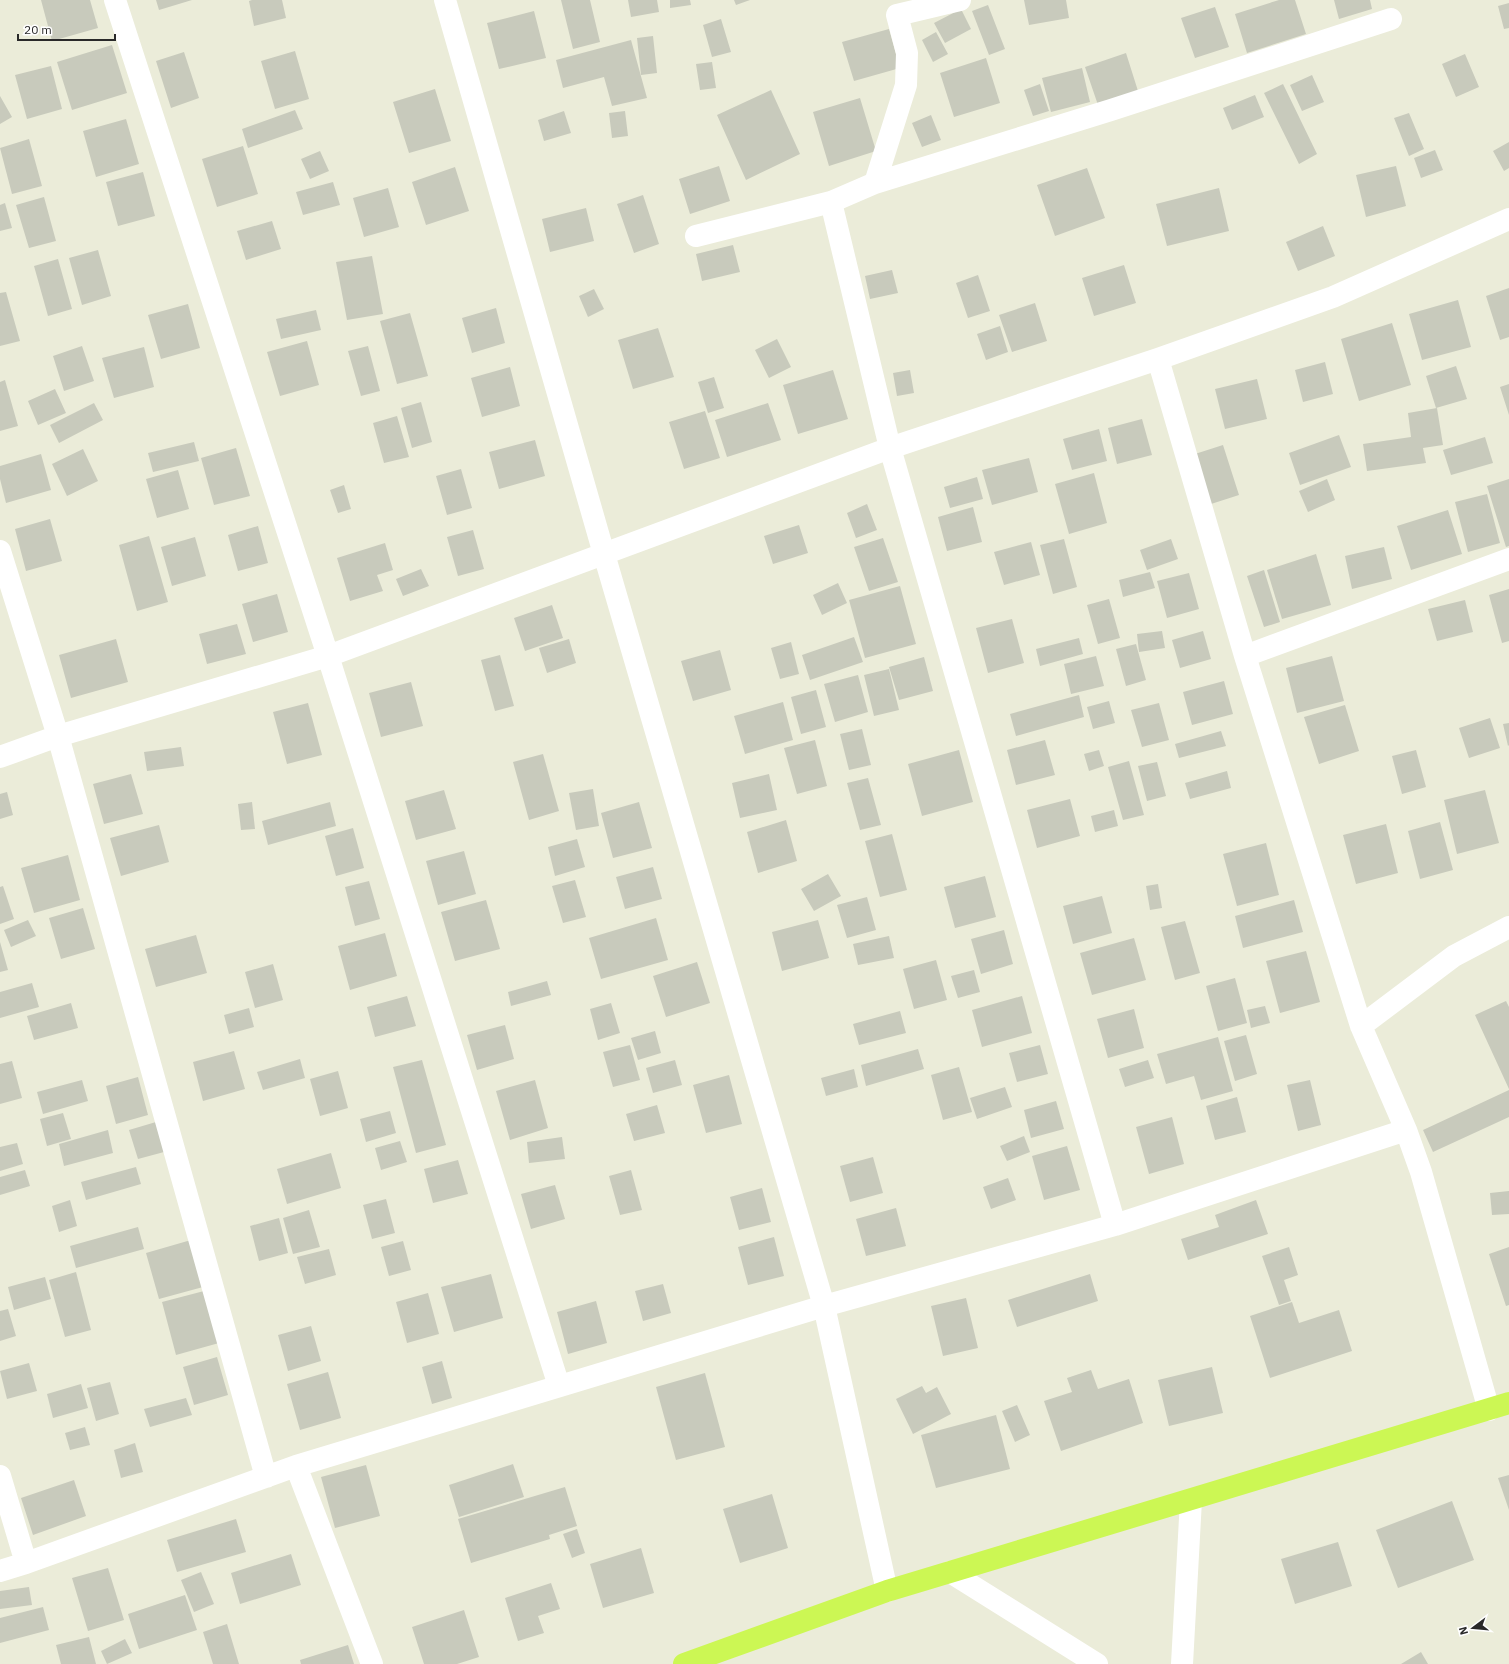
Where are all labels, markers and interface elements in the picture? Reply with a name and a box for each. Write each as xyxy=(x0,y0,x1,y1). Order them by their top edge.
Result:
scale bar xyxy=(18,16,115,42)
text: 20 m xyxy=(24,22,52,37)
north arrow xyxy=(1453,1608,1493,1648)
text: N xyxy=(1456,1625,1471,1637)

